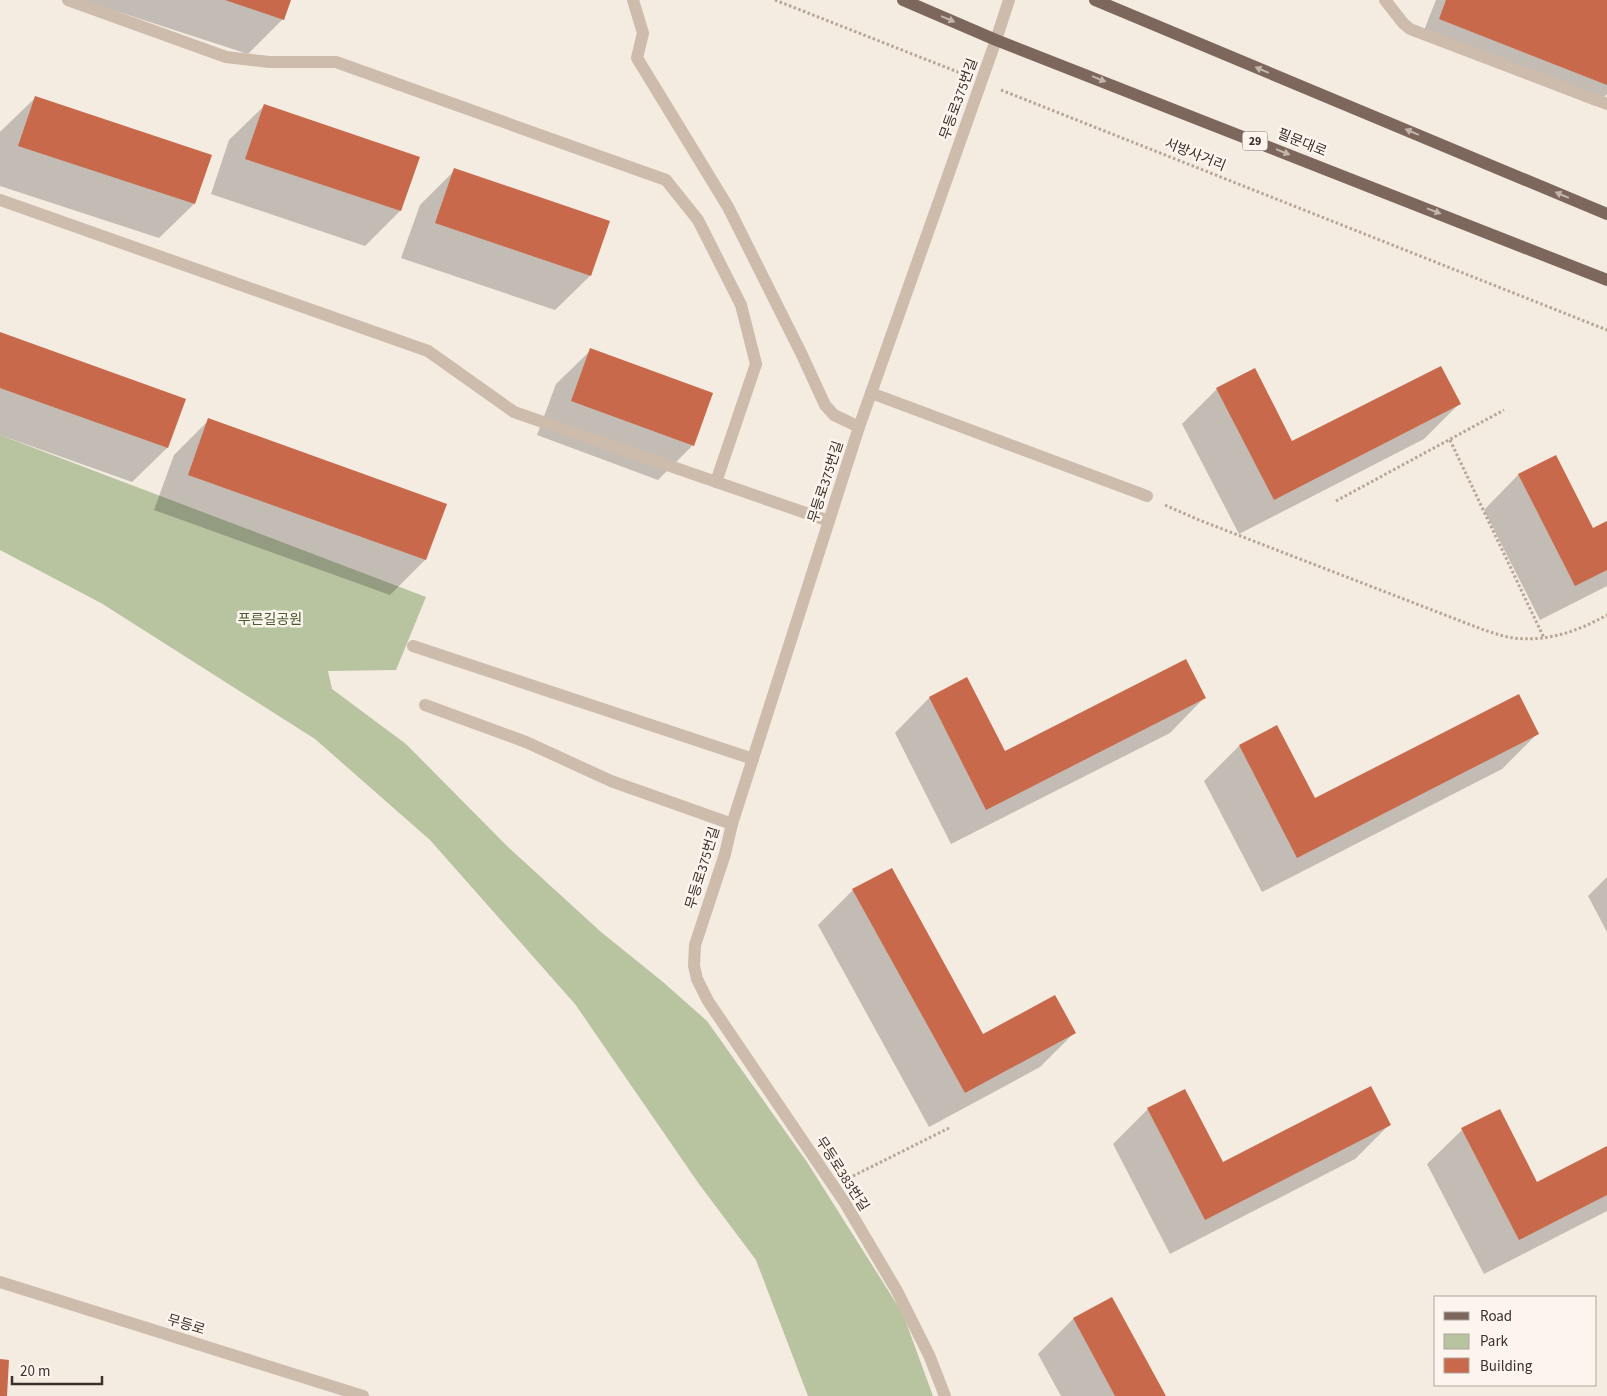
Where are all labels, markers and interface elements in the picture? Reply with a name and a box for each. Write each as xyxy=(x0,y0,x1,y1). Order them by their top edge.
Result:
one-way arrow xyxy=(941,16,955,24)
street label: 무등로375번길 xyxy=(935,56,983,142)
one-way arrow xyxy=(1255,65,1269,73)
one-way arrow xyxy=(1092,76,1106,84)
street label: 필문대로 xyxy=(1274,124,1330,162)
one-way arrow xyxy=(1405,128,1419,136)
road number: 29 xyxy=(1242,132,1268,150)
street label: 서방사거리 xyxy=(1161,134,1229,176)
one-way arrow xyxy=(1276,148,1291,156)
one-way arrow xyxy=(1554,191,1569,199)
one-way arrow xyxy=(1427,208,1441,216)
street label: 무등로375번길 xyxy=(803,438,849,526)
park label: 푸른길공원 xyxy=(238,610,302,630)
street label: 무등로375번길 xyxy=(681,824,725,912)
street label: 무등로383번길 xyxy=(810,1133,874,1215)
legend xyxy=(1434,1296,1597,1386)
text: Road xyxy=(1480,1306,1512,1327)
street label: 무등로 xyxy=(165,1310,208,1340)
text: Park xyxy=(1480,1331,1509,1352)
scale bar xyxy=(12,1354,102,1386)
text: Building xyxy=(1480,1356,1533,1377)
text: 20 m xyxy=(20,1361,50,1382)

